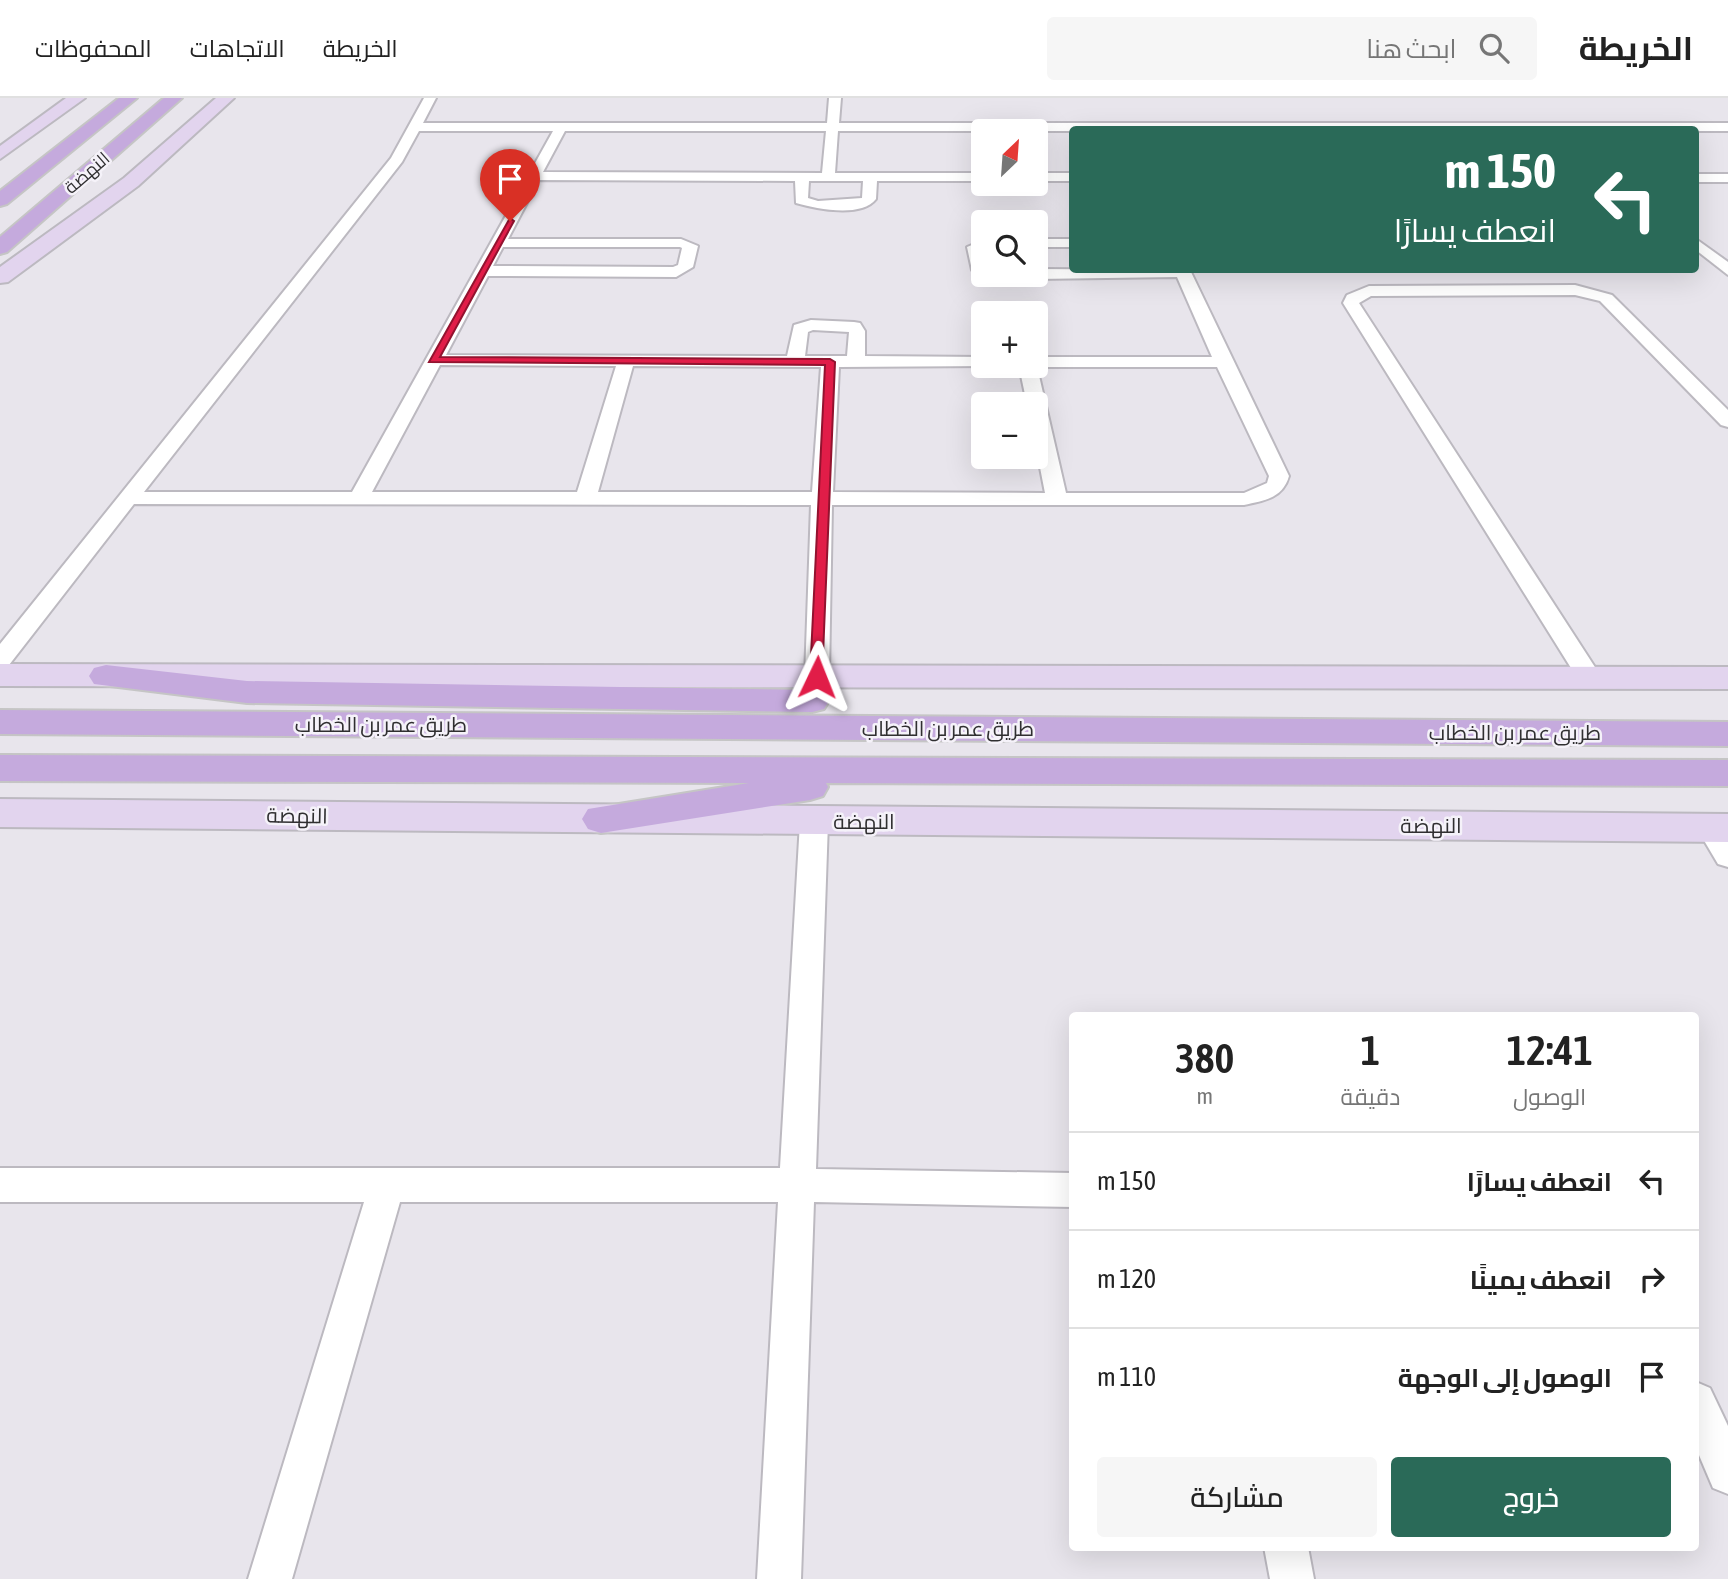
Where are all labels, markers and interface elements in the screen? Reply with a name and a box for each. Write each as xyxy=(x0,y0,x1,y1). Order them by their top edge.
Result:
search box xyxy=(1047,17,1537,80)
icon: search xyxy=(1475,29,1513,67)
text: الخريطة xyxy=(1579,29,1693,67)
text: ابحث هنا xyxy=(1366,34,1457,64)
text: المحفوظات xyxy=(35,35,152,62)
text: الاتجاهات xyxy=(190,35,285,62)
text: الخريطة xyxy=(323,35,398,62)
north arrow xyxy=(971,119,1048,196)
map controls xyxy=(971,119,1048,469)
text: 150 m xyxy=(1445,142,1556,198)
street label: النهضة xyxy=(60,147,114,199)
pin xyxy=(480,149,540,221)
icon: left xyxy=(1580,154,1671,245)
icon: arrive xyxy=(491,160,529,198)
button: search xyxy=(971,210,1048,287)
text: انعطف يسارًا xyxy=(1394,212,1556,249)
button: + xyxy=(971,301,1048,378)
button: − xyxy=(971,392,1048,469)
position arrow xyxy=(780,640,854,714)
street label: طريق عمر بن الخطاب xyxy=(295,712,467,738)
street label: طريق عمر بن الخطاب xyxy=(862,716,1034,742)
street label: طريق عمر بن الخطاب xyxy=(1429,720,1601,746)
street label: النهضة xyxy=(266,802,328,830)
street label: النهضة xyxy=(833,809,895,835)
street label: النهضة xyxy=(1400,813,1462,839)
text: 1 xyxy=(1361,1026,1380,1074)
text: 12:41 xyxy=(1506,1026,1593,1074)
text: 380 xyxy=(1175,1034,1234,1082)
text: m xyxy=(1196,1083,1213,1109)
text: دقيقة xyxy=(1340,1084,1400,1110)
text: الوصول xyxy=(1513,1084,1586,1110)
icon: left xyxy=(1633,1162,1671,1200)
text: 150 m xyxy=(1097,1166,1156,1196)
text: انعطف يسارًا xyxy=(1467,1167,1612,1197)
icon: right xyxy=(1633,1260,1671,1298)
text: 120 m xyxy=(1097,1264,1156,1294)
text: انعطف يمينًا xyxy=(1470,1265,1612,1295)
icon: arrive xyxy=(1633,1358,1671,1396)
text: 110 m xyxy=(1097,1362,1156,1392)
text: الوصول إلى الوجهة xyxy=(1398,1363,1612,1393)
button: مشاركة xyxy=(1097,1457,1377,1537)
button: خروج xyxy=(1391,1457,1671,1537)

